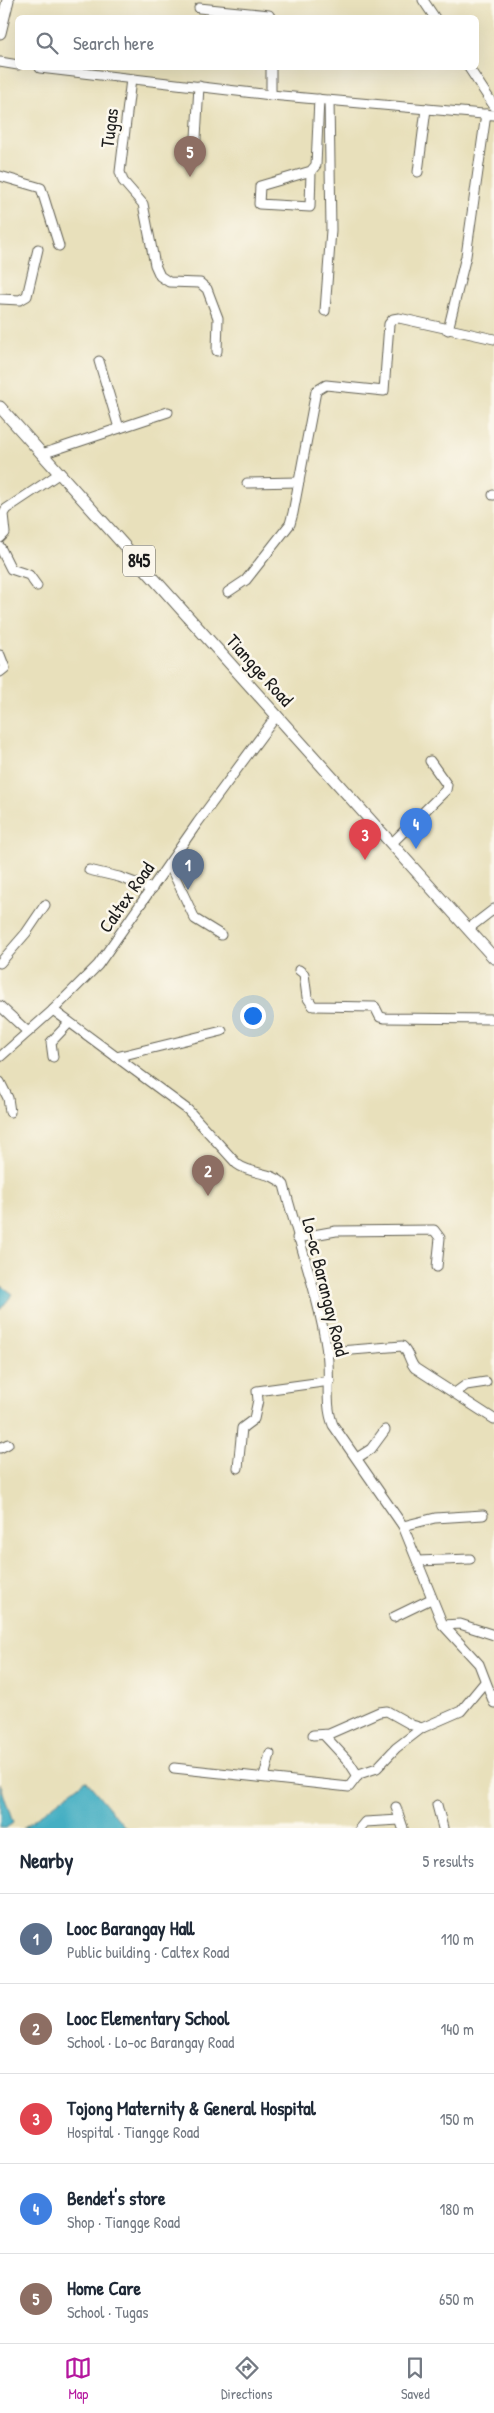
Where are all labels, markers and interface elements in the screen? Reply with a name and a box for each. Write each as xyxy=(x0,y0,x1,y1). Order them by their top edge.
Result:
search box xyxy=(15,15,479,70)
icon: search xyxy=(33,29,61,57)
text: Search here xyxy=(73,30,154,56)
street label: Tugas xyxy=(94,107,124,149)
pin: 5 xyxy=(174,136,206,177)
road number: 845 xyxy=(123,546,155,576)
street label: Tiangge Road xyxy=(221,628,300,712)
pin: 4 xyxy=(400,808,432,849)
pin: 3 xyxy=(349,819,381,860)
pin: 1 xyxy=(172,849,204,890)
street label: Caltex Road xyxy=(92,856,160,938)
your location xyxy=(240,1003,266,1029)
pin: 2 xyxy=(192,1155,224,1196)
street label: Lo-oc Barangay Road xyxy=(296,1215,356,1359)
text: Nearby xyxy=(20,1846,73,1875)
text: 5 results xyxy=(423,1850,474,1872)
text: Looc Barangay Hall xyxy=(67,1915,194,1941)
text: 1 xyxy=(33,1928,39,1950)
text: 110 m xyxy=(441,1928,474,1950)
text: Public building · Caltex Road xyxy=(67,1941,229,1963)
text: Looc Elementary School xyxy=(67,2005,229,2031)
text: 2 xyxy=(32,2018,40,2040)
text: 140 m xyxy=(440,2018,474,2040)
text: School · Lo-oc Barangay Road xyxy=(67,2031,234,2053)
text: Tojong Maternity & General Hospital xyxy=(67,2095,316,2121)
text: 3 xyxy=(32,2108,40,2130)
text: 150 m xyxy=(440,2108,474,2130)
text: Hospital · Tiangge Road xyxy=(67,2121,199,2143)
text: Bendet's store xyxy=(67,2185,165,2211)
text: 4 xyxy=(33,2198,39,2220)
text: 180 m xyxy=(440,2198,474,2220)
text: Shop · Tiangge Road xyxy=(67,2211,180,2233)
text: Home Care xyxy=(67,2275,141,2301)
text: 5 xyxy=(33,2288,39,2310)
text: 650 m xyxy=(439,2288,474,2310)
text: School · Tugas xyxy=(67,2301,148,2323)
tab: Map xyxy=(64,2354,92,2403)
tab: Directions xyxy=(221,2354,272,2403)
tab: Saved xyxy=(401,2354,430,2403)

